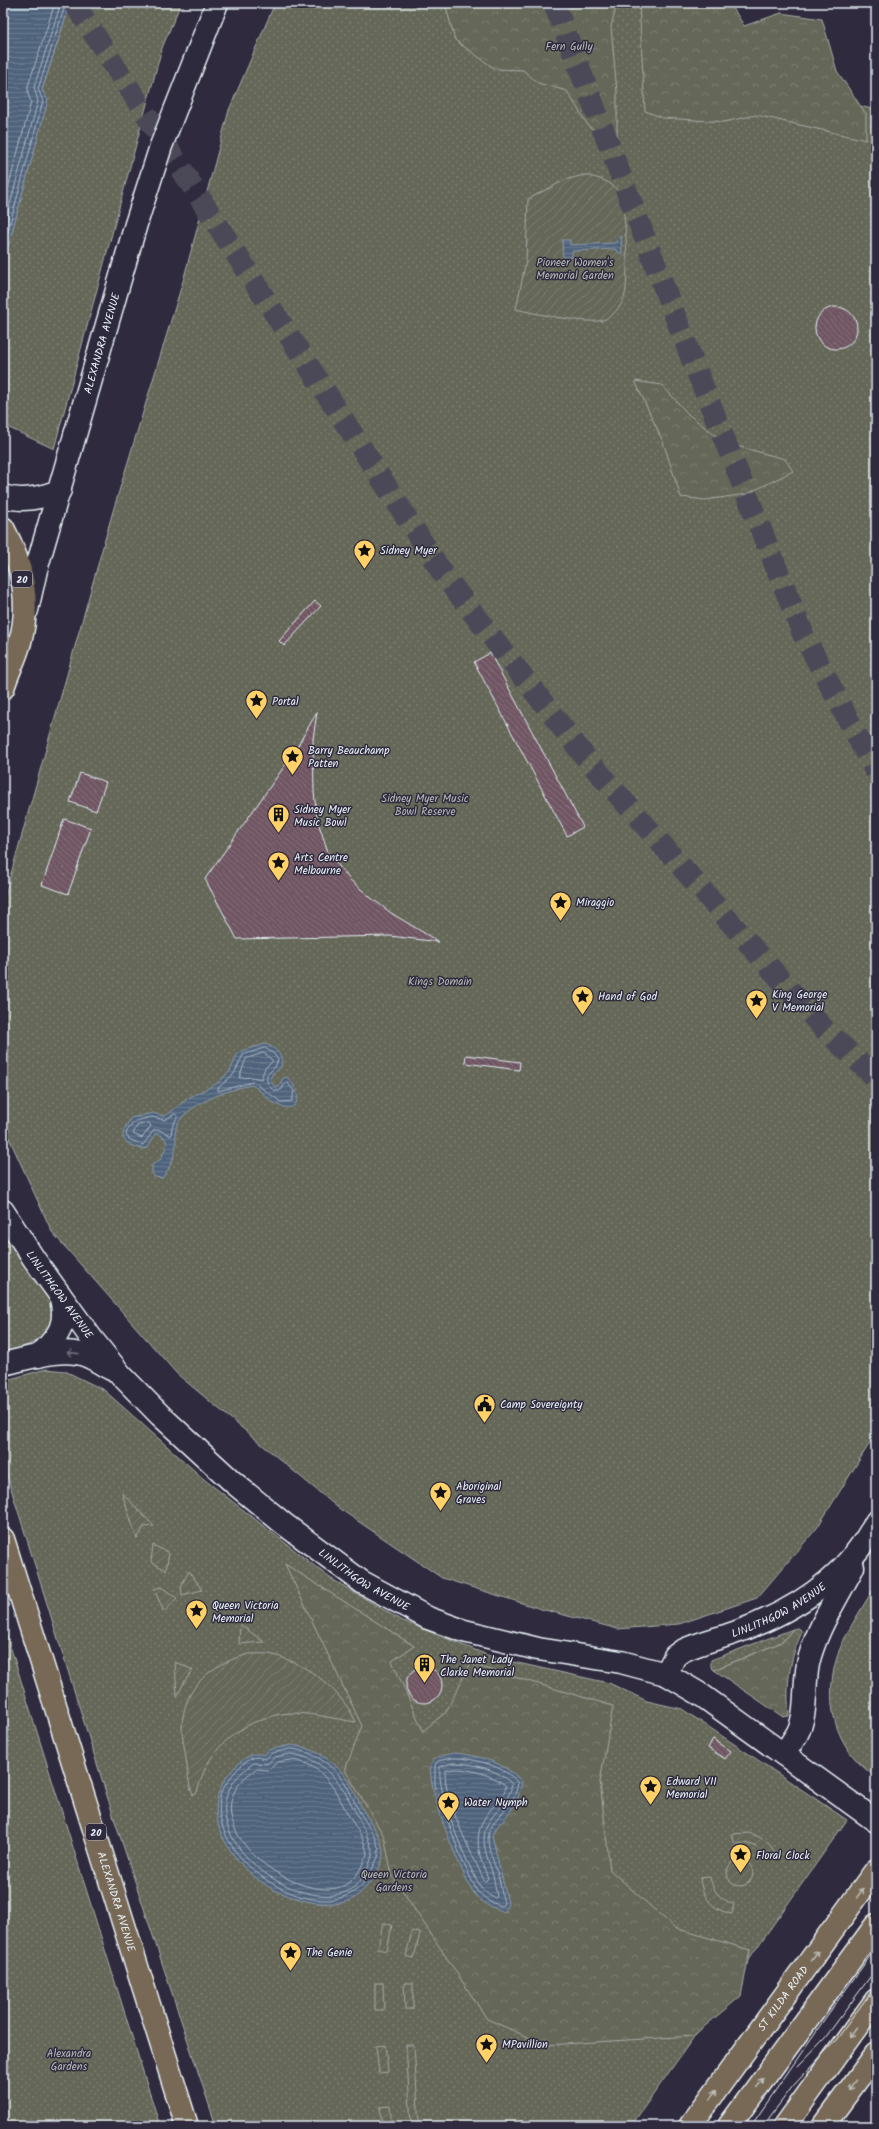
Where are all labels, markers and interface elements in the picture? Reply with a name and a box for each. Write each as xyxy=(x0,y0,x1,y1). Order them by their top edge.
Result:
park label: Fern Gully xyxy=(545,38,593,56)
park label: Pioneer Women's Memorial Garden xyxy=(536,254,614,285)
street label: ALEXANDRA AVENUE xyxy=(79,290,126,396)
place icon: Sidney Myer xyxy=(352,537,378,570)
place label: Sidney Myer xyxy=(380,542,438,560)
road number: 20 xyxy=(12,571,32,587)
place icon: Portal xyxy=(244,688,270,721)
place label: Portal xyxy=(272,693,299,711)
place label: Barry Beauchamp Patten xyxy=(308,742,390,773)
place icon: Barry Beauchamp Patten xyxy=(280,743,306,776)
park label: Sidney Myer Music Bowl Reserve xyxy=(381,790,469,821)
place label: Sidney Myer Music Bowl xyxy=(294,801,352,832)
building icon: Sidney Myer Music Bowl xyxy=(266,802,292,835)
place label: Arts Centre Melbourne xyxy=(294,849,348,880)
place icon: Arts Centre Melbourne xyxy=(265,850,291,883)
place icon: Miraggio xyxy=(547,889,573,922)
place label: Miraggio xyxy=(576,894,614,912)
park label: Kings Domain xyxy=(408,973,472,991)
place icon: Hand of God xyxy=(570,983,596,1016)
place label: King George V Memorial xyxy=(772,986,827,1017)
place icon: King George V Memorial xyxy=(743,987,769,1020)
place label: Hand of God xyxy=(598,988,658,1006)
street label: LINLITHGOW AVENUE xyxy=(21,1247,98,1344)
one-way arrow xyxy=(67,1350,80,1357)
public building icon: Camp Sovereignty xyxy=(472,1391,498,1424)
place label: Camp Sovereignty xyxy=(500,1396,583,1414)
place label: Aboriginal Graves xyxy=(456,1478,502,1509)
place icon: Aboriginal Graves xyxy=(427,1479,453,1512)
street label: LINLITHGOW AVENUE xyxy=(314,1544,413,1617)
street label: LINLITHGOW AVENUE xyxy=(729,1578,831,1643)
place label: Queen Victoria Memorial xyxy=(212,1597,279,1628)
place icon: Queen Victoria Memorial xyxy=(184,1598,210,1631)
place label: The Janet Lady Clarke Memorial xyxy=(440,1651,514,1682)
building icon: The Janet Lady Clarke Memorial xyxy=(411,1652,437,1685)
place label: Edward VII Memorial xyxy=(666,1773,717,1804)
place icon: Edward VII Memorial xyxy=(637,1774,663,1807)
place icon: Water Nymph xyxy=(436,1789,462,1822)
place label: Water Nymph xyxy=(464,1794,528,1812)
road number: 20 xyxy=(86,1824,106,1840)
place icon: Floral Clock xyxy=(727,1842,753,1875)
place label: Floral Clock xyxy=(756,1847,810,1865)
street label: ALEXANDRA AVENUE xyxy=(92,1849,140,1955)
park label: Queen Victoria Gardens xyxy=(361,1866,427,1897)
one-way arrow xyxy=(856,1888,864,1899)
place icon: The Genie xyxy=(278,1939,304,1972)
place label: The Genie xyxy=(306,1944,352,1962)
one-way arrow xyxy=(810,1950,819,1961)
street label: ST KILDA ROAD xyxy=(754,1962,814,2035)
one-way arrow xyxy=(849,2026,857,2037)
place icon: MPavillion xyxy=(474,2031,500,2064)
place label: MPavillion xyxy=(502,2036,548,2054)
park label: Alexandra Gardens xyxy=(47,2045,91,2076)
one-way arrow xyxy=(756,2078,764,2089)
one-way arrow xyxy=(849,2079,857,2090)
one-way arrow xyxy=(709,2089,717,2100)

